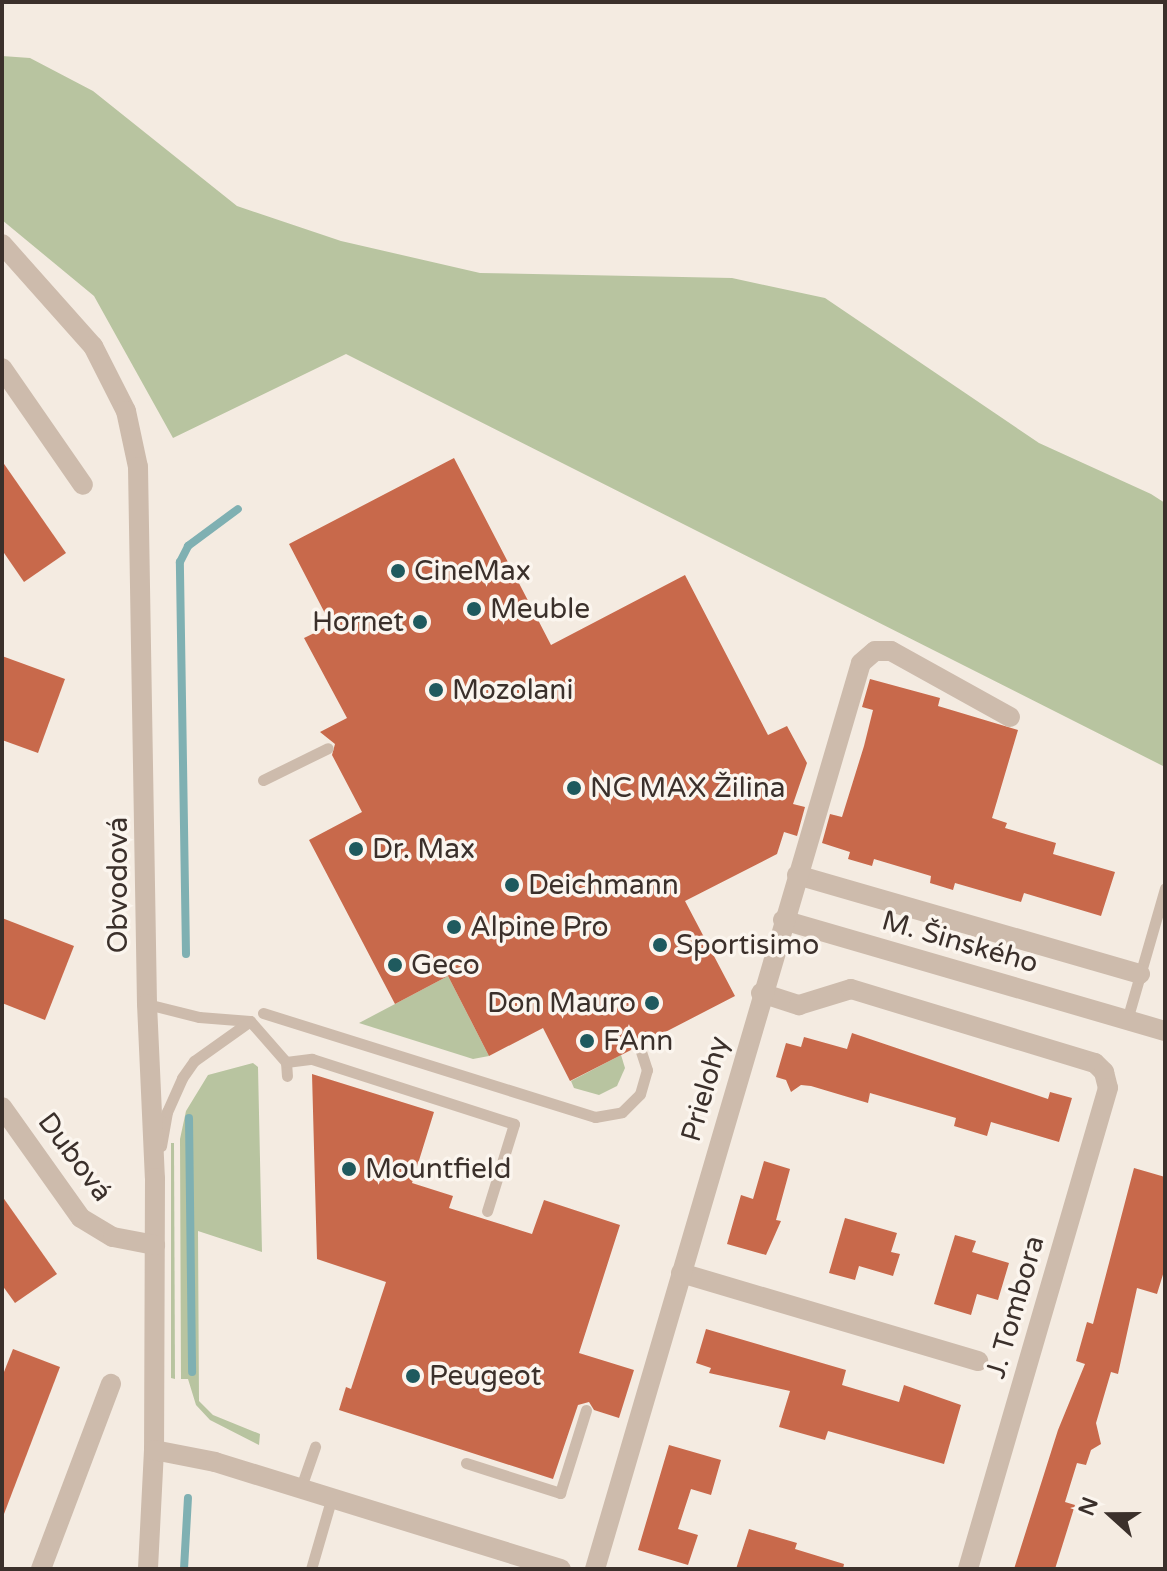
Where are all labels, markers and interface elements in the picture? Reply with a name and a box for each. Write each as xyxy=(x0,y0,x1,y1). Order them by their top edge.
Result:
place label: CineMax xyxy=(414,554,531,588)
marker: CineMax xyxy=(389,562,407,580)
place label: Meuble xyxy=(490,592,590,626)
marker: Meuble xyxy=(465,600,483,618)
place label: Hornet xyxy=(312,605,404,639)
marker: Hornet xyxy=(411,613,429,631)
place label: Mozolani xyxy=(452,673,573,707)
marker: Mozolani xyxy=(427,681,445,699)
place label: NC MAX Žilina xyxy=(590,771,785,805)
marker: NC MAX Žilina xyxy=(565,779,583,797)
street label: Obvodová xyxy=(101,817,135,953)
place label: Dr. Max xyxy=(372,832,475,866)
marker: Dr. Max xyxy=(347,840,365,858)
place label: Deichmann xyxy=(528,868,679,902)
marker: Deichmann xyxy=(503,876,521,894)
street label: M. Šinského xyxy=(878,904,1042,980)
place label: Alpine Pro xyxy=(470,910,608,944)
marker: Alpine Pro xyxy=(445,918,463,936)
place label: Sportisimo xyxy=(676,928,819,962)
marker: Sportisimo xyxy=(651,936,669,954)
place label: Geco xyxy=(411,948,480,982)
marker: Geco xyxy=(386,956,404,974)
place label: Don Mauro xyxy=(487,986,636,1020)
marker: Don Mauro xyxy=(643,994,661,1012)
place label: FAnn xyxy=(603,1024,673,1058)
marker: FAnn xyxy=(578,1032,596,1050)
street label: Prielohy xyxy=(674,1032,736,1146)
street label: Dubová xyxy=(31,1106,119,1208)
place label: Mountfield xyxy=(365,1152,511,1186)
marker: Mountfield xyxy=(340,1160,358,1178)
street label: J. Tombora xyxy=(979,1232,1051,1382)
place label: Peugeot xyxy=(429,1359,541,1393)
marker: Peugeot xyxy=(404,1367,422,1385)
north arrow xyxy=(1071,1475,1151,1555)
text: N xyxy=(1073,1493,1104,1519)

